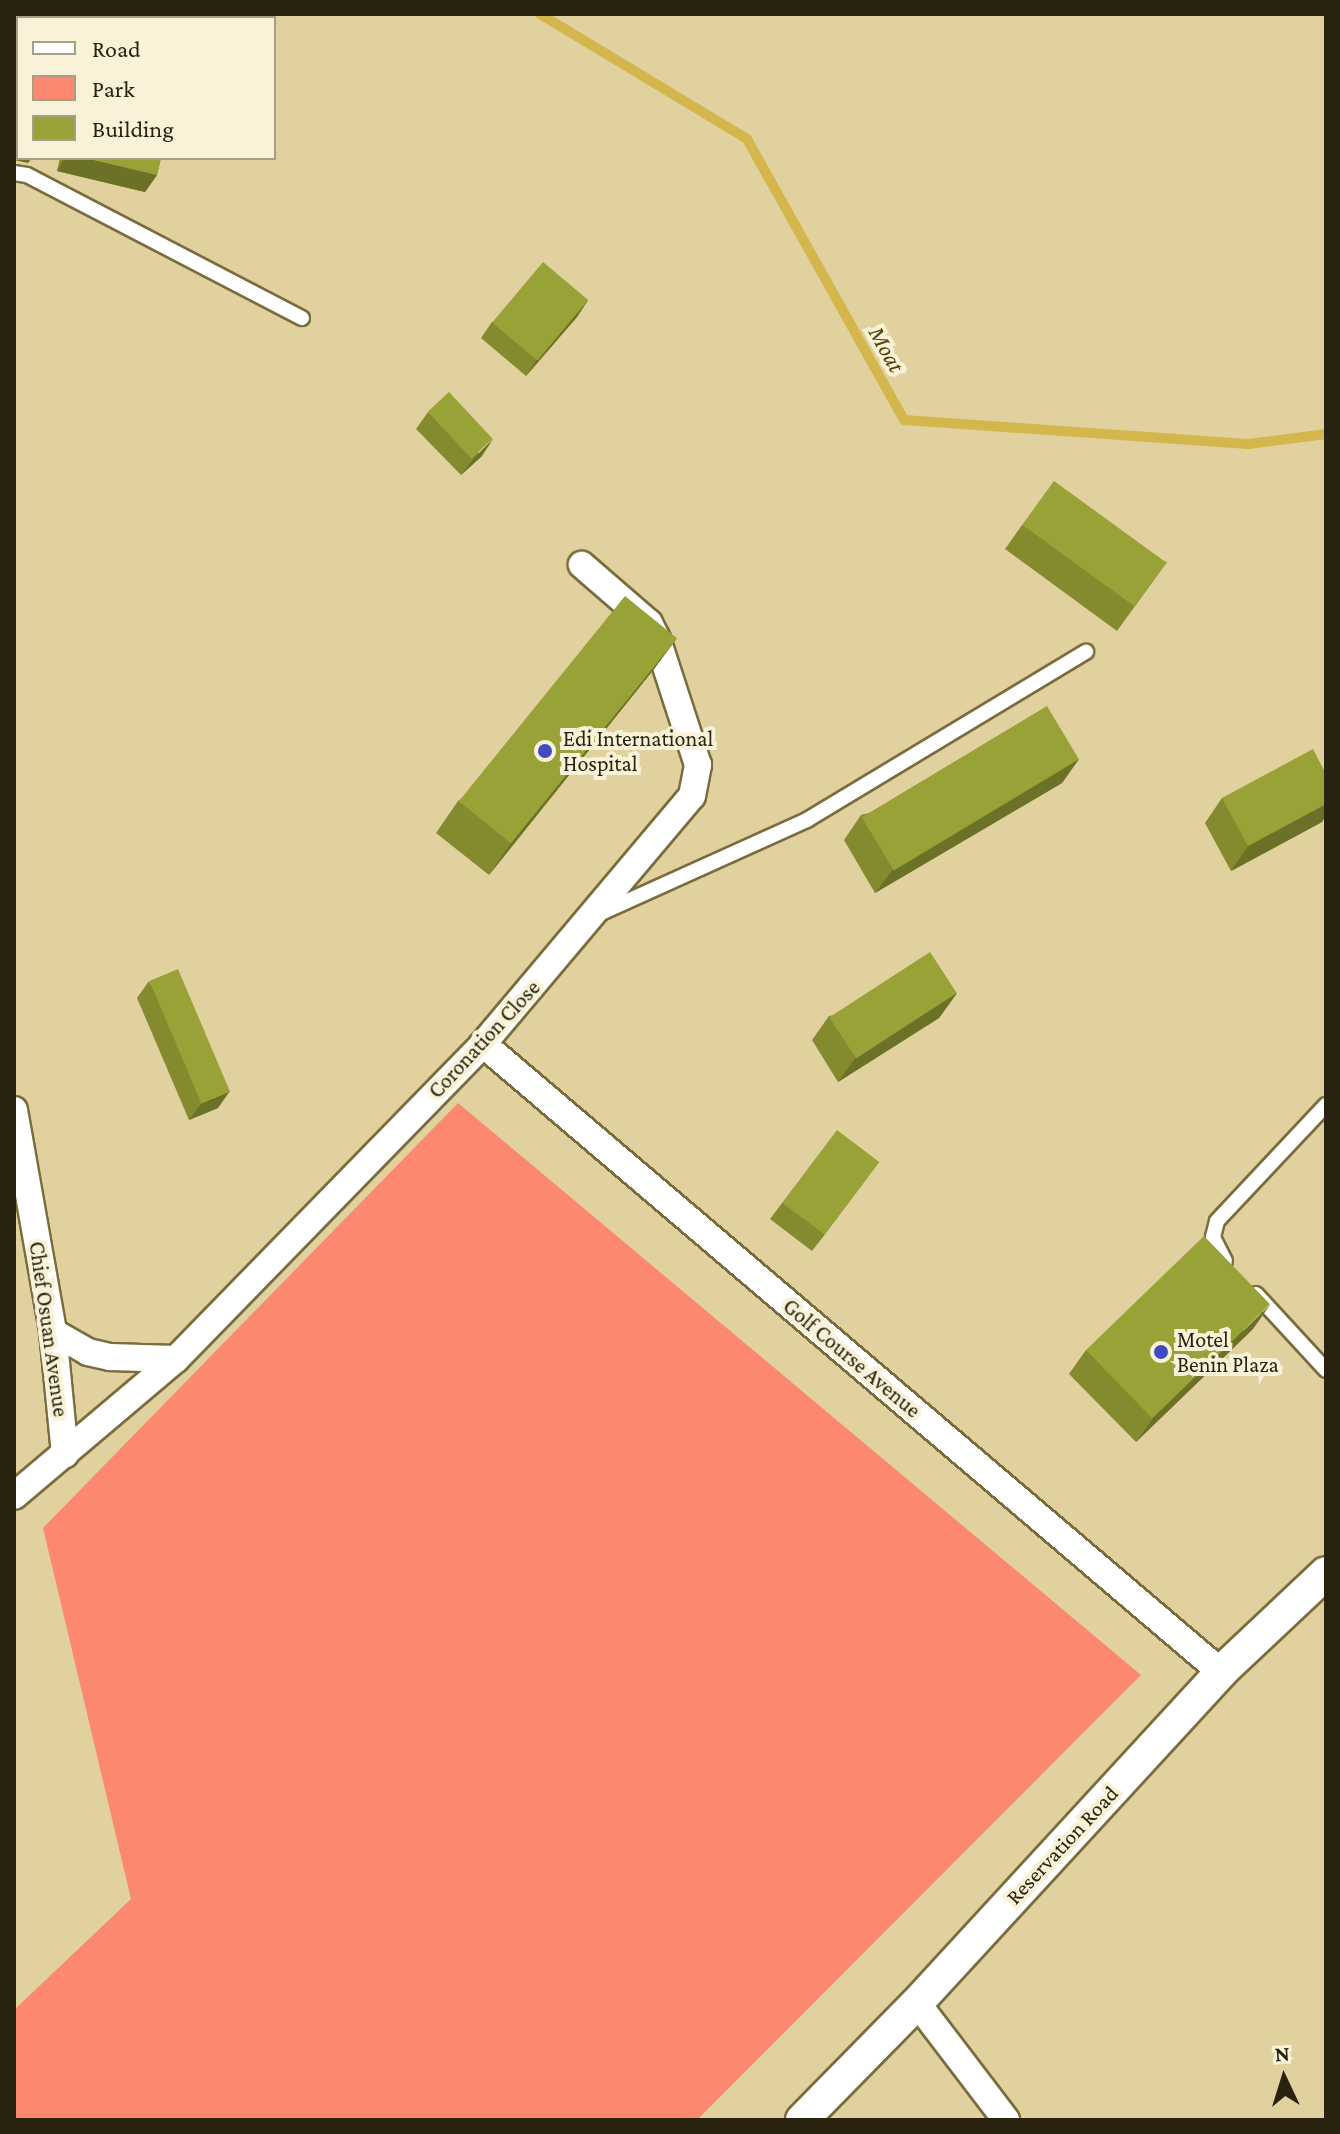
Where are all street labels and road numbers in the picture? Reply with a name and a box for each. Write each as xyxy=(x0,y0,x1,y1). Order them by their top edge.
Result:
street label: Coronation Close xyxy=(423,974,545,1104)
street label: Chief Osuan Avenue xyxy=(24,1240,74,1418)
street label: Golf Course Avenue xyxy=(778,1293,926,1423)
street label: Reservation Road xyxy=(1000,1780,1124,1910)

